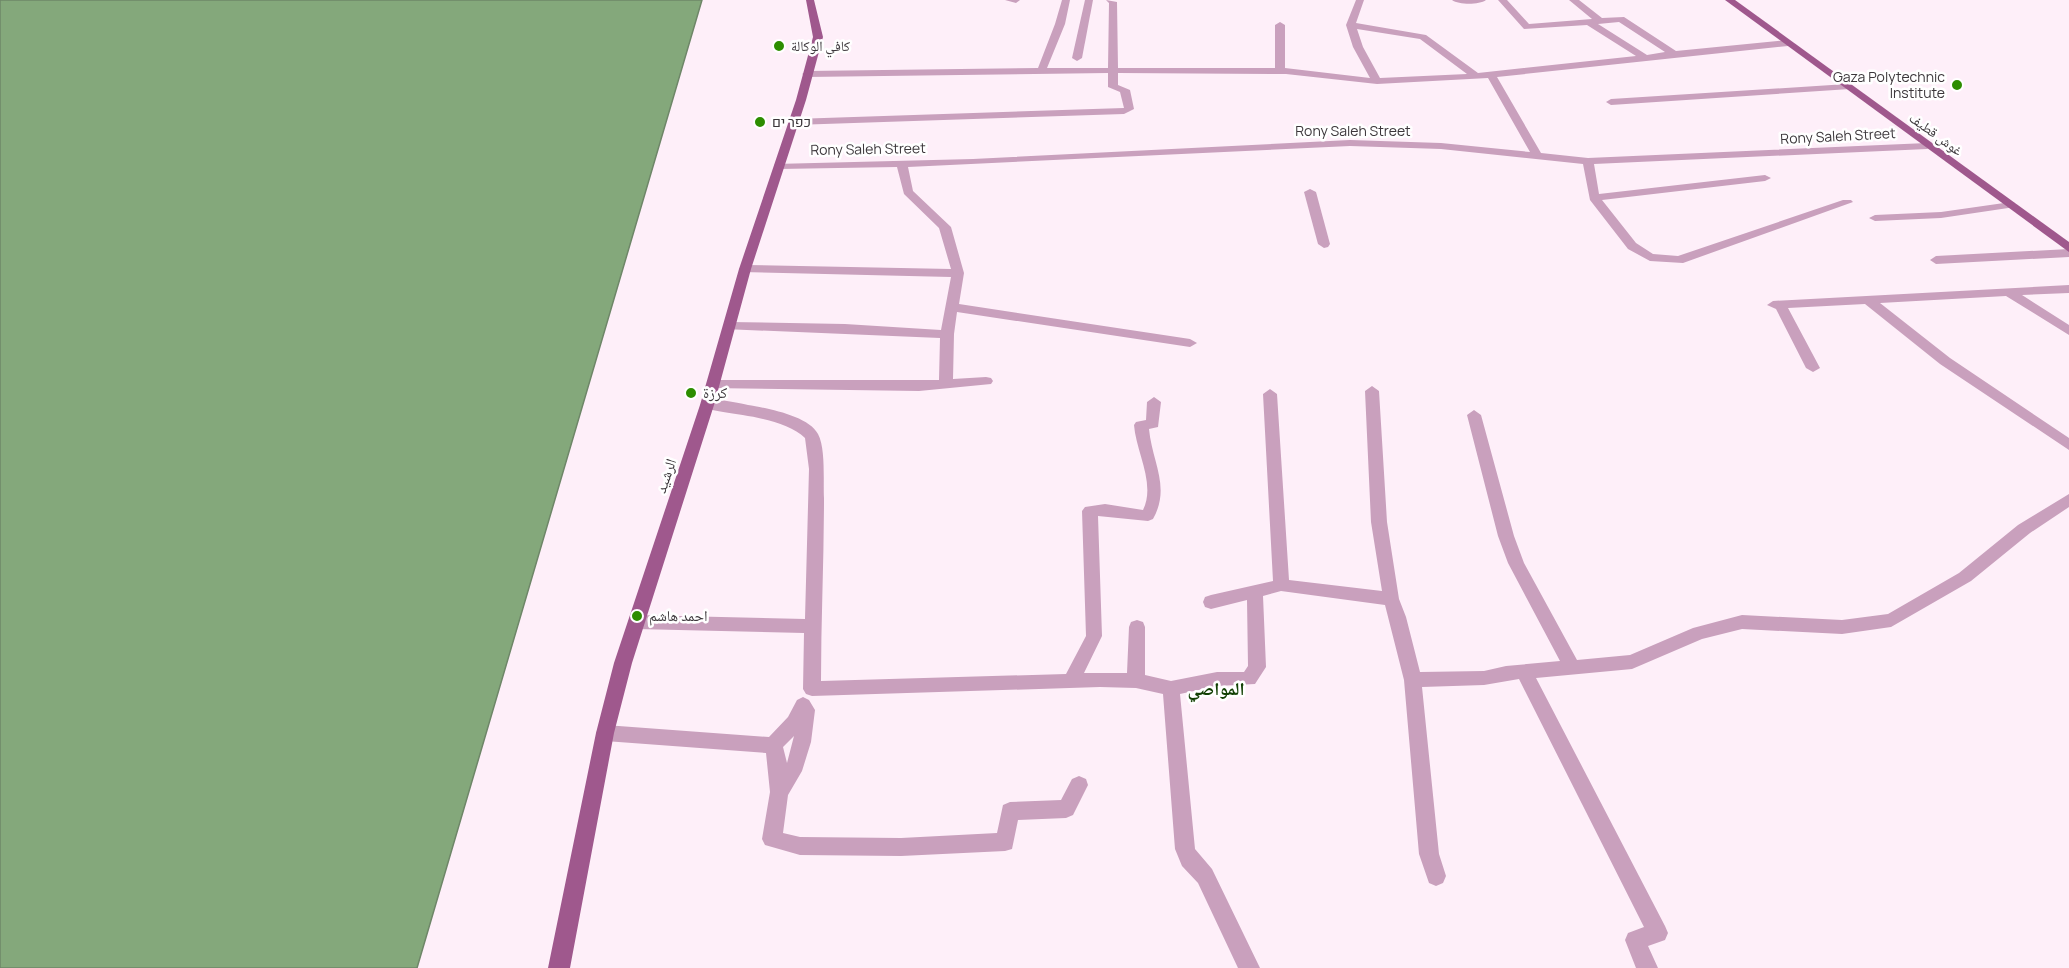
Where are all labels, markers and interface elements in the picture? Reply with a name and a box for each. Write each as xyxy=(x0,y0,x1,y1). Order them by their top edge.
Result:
place label: كافي الوكالة xyxy=(791,36,850,58)
marker: كافي الوكالة xyxy=(772,39,786,53)
place label: Gaza Polytechnic Institute xyxy=(1833,67,1945,102)
marker: Gaza Polytechnic Institute xyxy=(1950,78,1964,92)
street label: غوش قطيف xyxy=(1906,108,1967,159)
place label: כפר ים xyxy=(772,112,811,131)
marker: כפר ים xyxy=(753,115,767,129)
street label: Rony Saleh Street xyxy=(1295,121,1411,140)
street label: Rony Saleh Street xyxy=(1780,123,1896,148)
street label: Rony Saleh Street xyxy=(810,138,926,159)
place label: كرزة xyxy=(703,382,727,403)
marker: كرزة xyxy=(684,386,698,400)
street label: الرشيد xyxy=(650,456,681,496)
place label: احمد هاشم xyxy=(649,605,708,626)
marker: احمد هاشم xyxy=(630,609,644,623)
district label: المواصي xyxy=(1187,676,1245,703)

